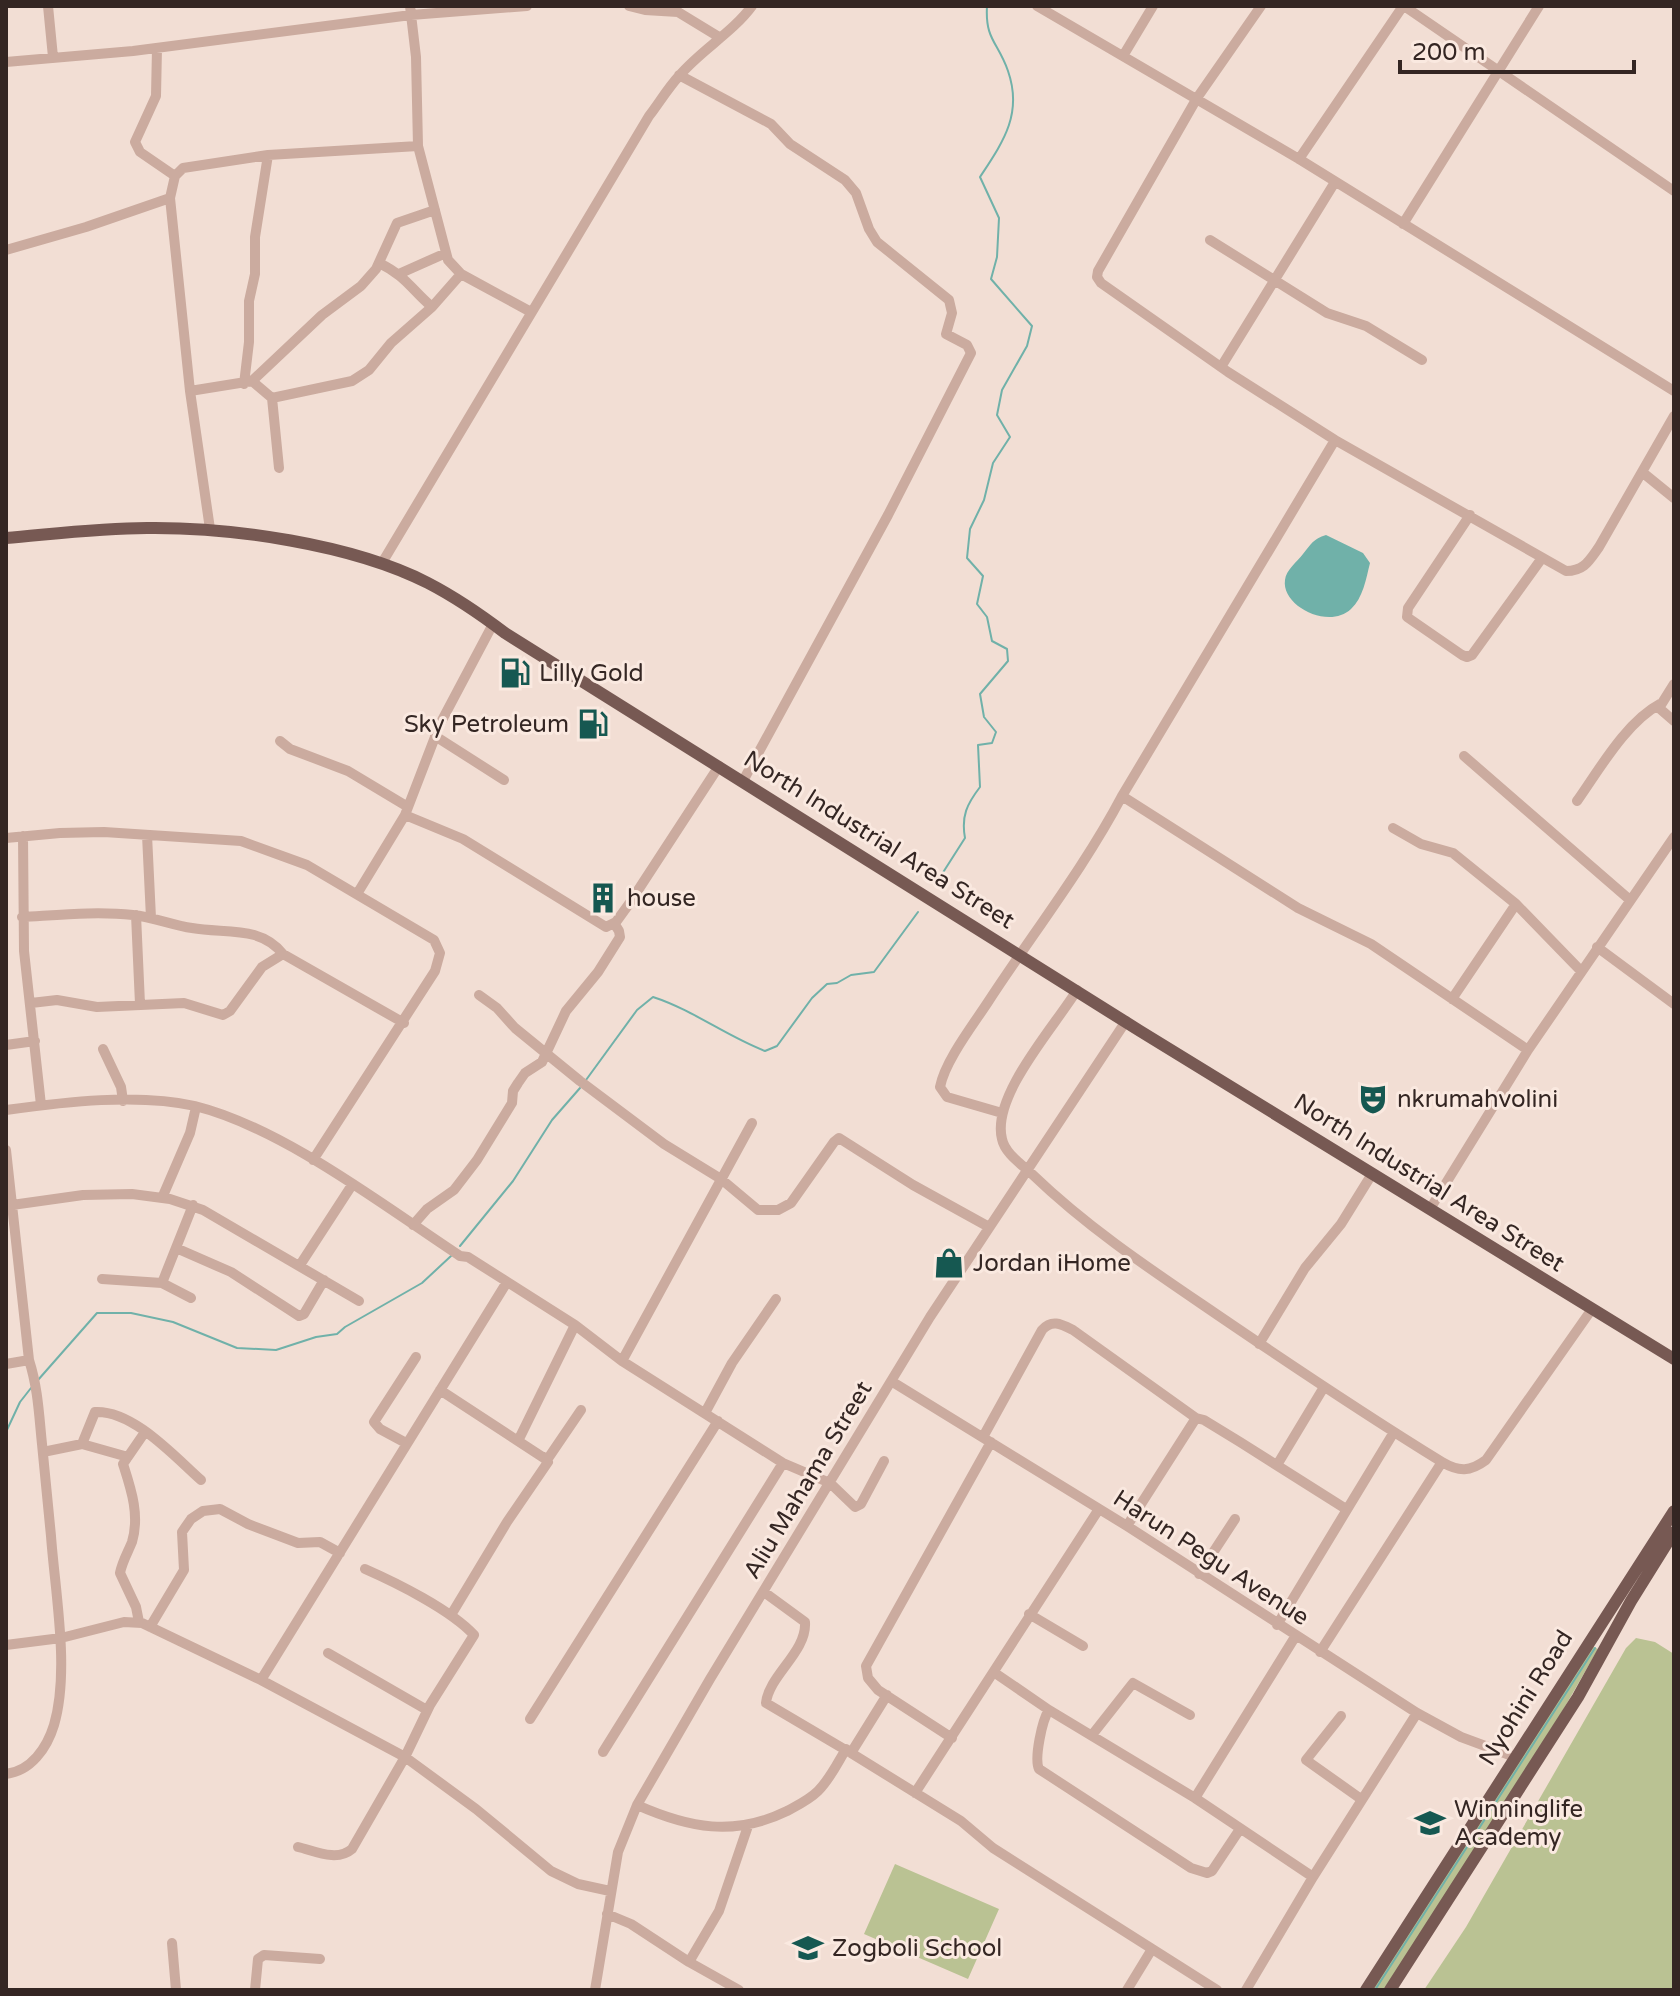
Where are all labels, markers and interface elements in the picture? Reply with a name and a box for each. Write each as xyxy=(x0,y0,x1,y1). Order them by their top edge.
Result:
scale bar xyxy=(1400,24,1634,74)
text: 200 m xyxy=(1412,38,1486,67)
fuel station icon: Lilly Gold xyxy=(498,656,532,690)
place label: Lilly Gold xyxy=(539,659,644,688)
fuel station icon: Sky Petroleum xyxy=(576,707,610,741)
place label: Sky Petroleum xyxy=(404,710,569,739)
street label: North Industrial Area Street xyxy=(738,745,1020,935)
building icon: house xyxy=(586,881,620,915)
place label: house xyxy=(627,884,696,913)
theatre icon: nkrumahvolini xyxy=(1356,1082,1390,1116)
place label: nkrumahvolini xyxy=(1397,1085,1558,1114)
street label: North Industrial Area Street xyxy=(1288,1088,1570,1278)
shop icon: Jordan iHome xyxy=(932,1246,966,1280)
place label: Jordan iHome xyxy=(973,1249,1131,1278)
street label: Aliu Mahama Street xyxy=(737,1376,879,1584)
street label: Harun Pegu Avenue xyxy=(1108,1484,1314,1632)
street label: Nyohini Road xyxy=(1473,1625,1579,1771)
place label: Winninglife Academy xyxy=(1454,1795,1583,1852)
school or university icon: Winninglife Academy xyxy=(1413,1806,1447,1840)
school or university icon: Zogboli School xyxy=(791,1931,825,1965)
place label: Zogboli School xyxy=(832,1934,1002,1963)

